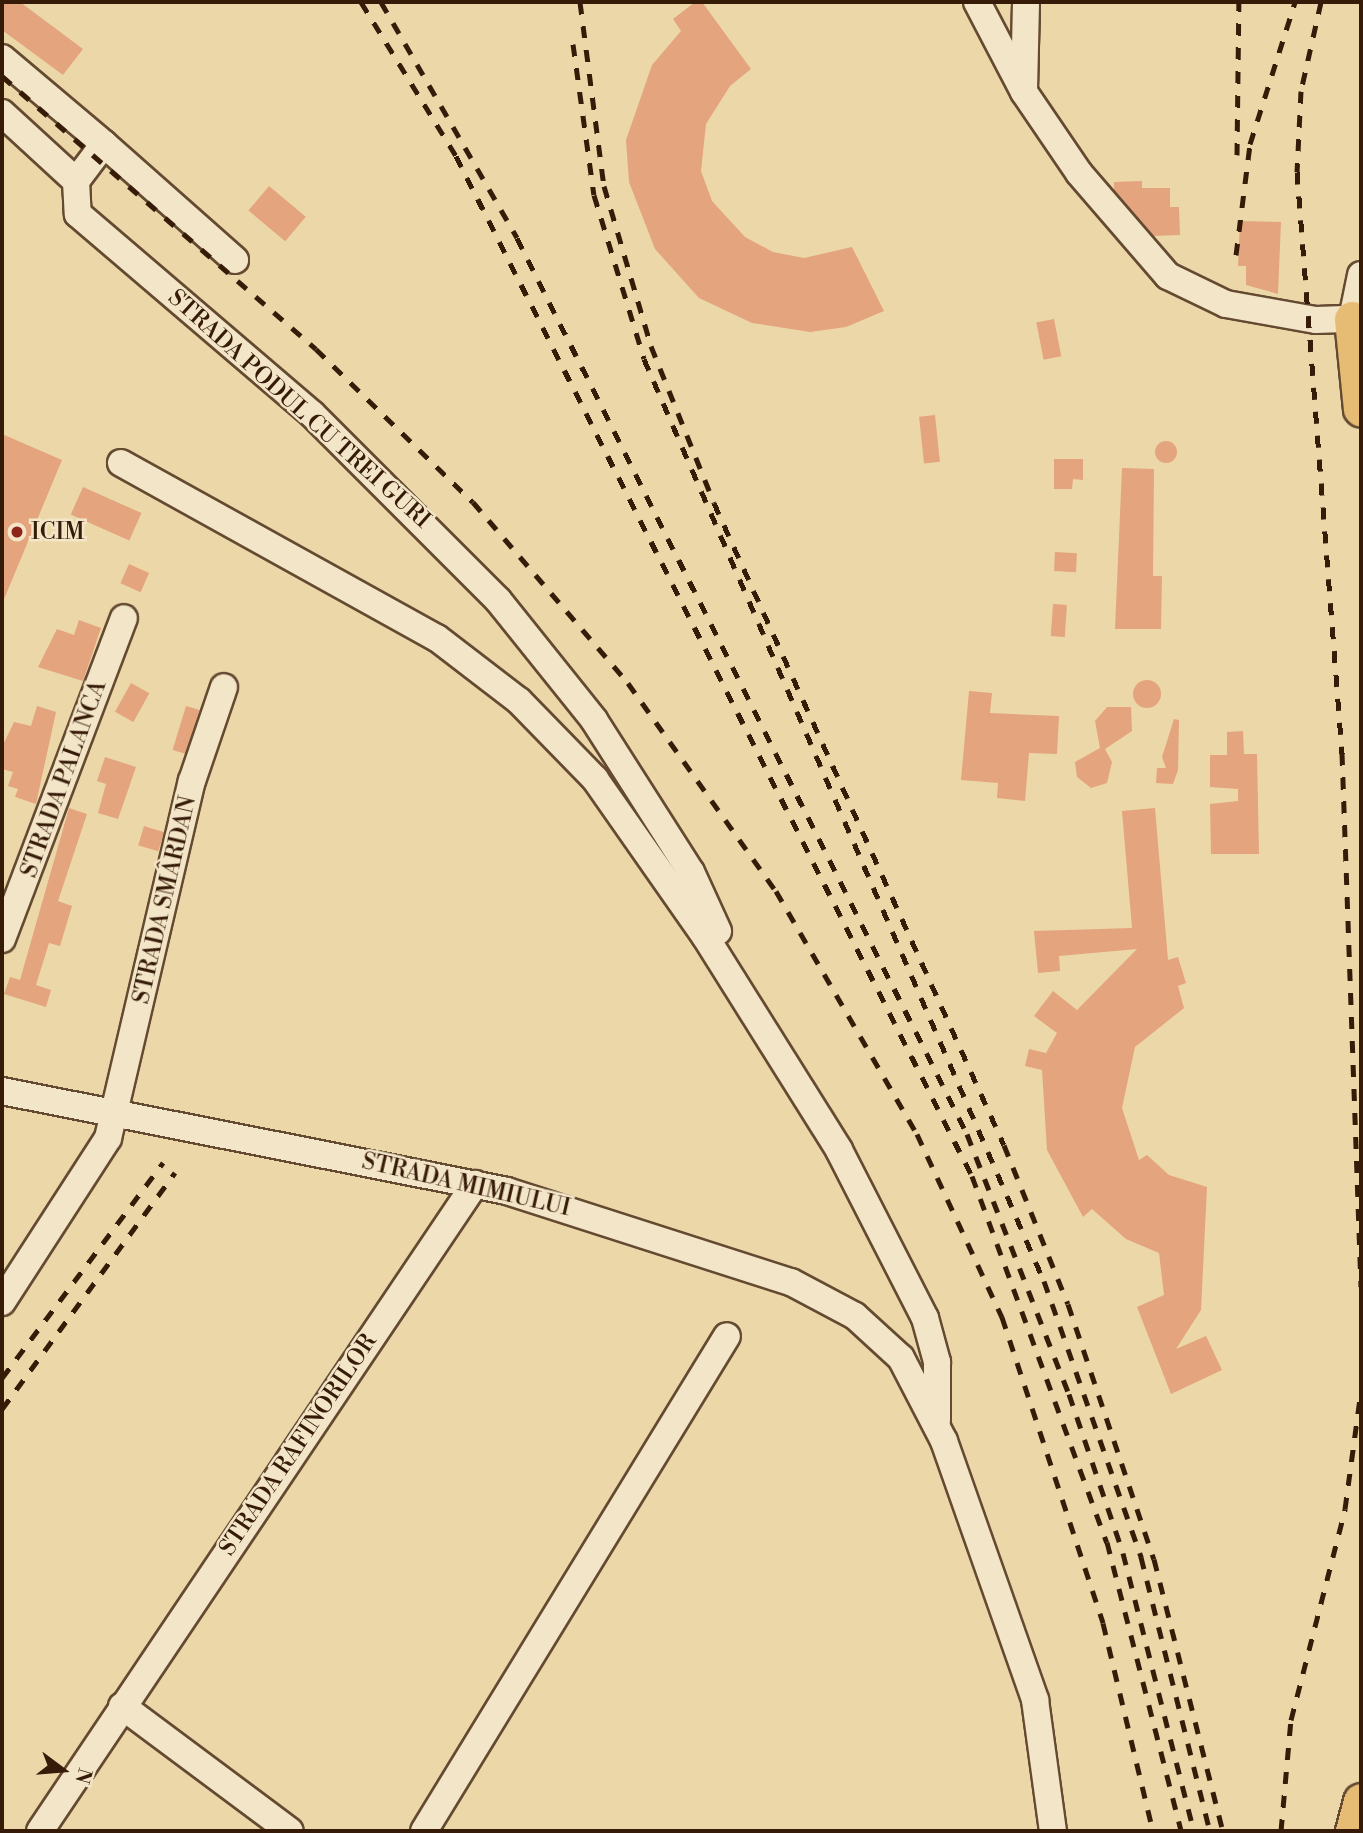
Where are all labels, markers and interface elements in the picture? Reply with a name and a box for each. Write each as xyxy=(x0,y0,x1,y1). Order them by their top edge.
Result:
street label: STRADA PODUL CU TREI GURI xyxy=(162,284,436,534)
place label: ICIM xyxy=(31,518,85,546)
marker: ICIM xyxy=(9,524,25,540)
street label: STRADA PALANCA xyxy=(15,677,113,881)
street label: STRADA SMÂRDAN xyxy=(128,793,202,1007)
street label: STRADA MIMIULUI xyxy=(359,1148,573,1222)
street label: STRADA RAFINORILOR xyxy=(214,1329,382,1561)
north arrow xyxy=(28,1735,98,1805)
text: N xyxy=(70,1765,97,1786)

